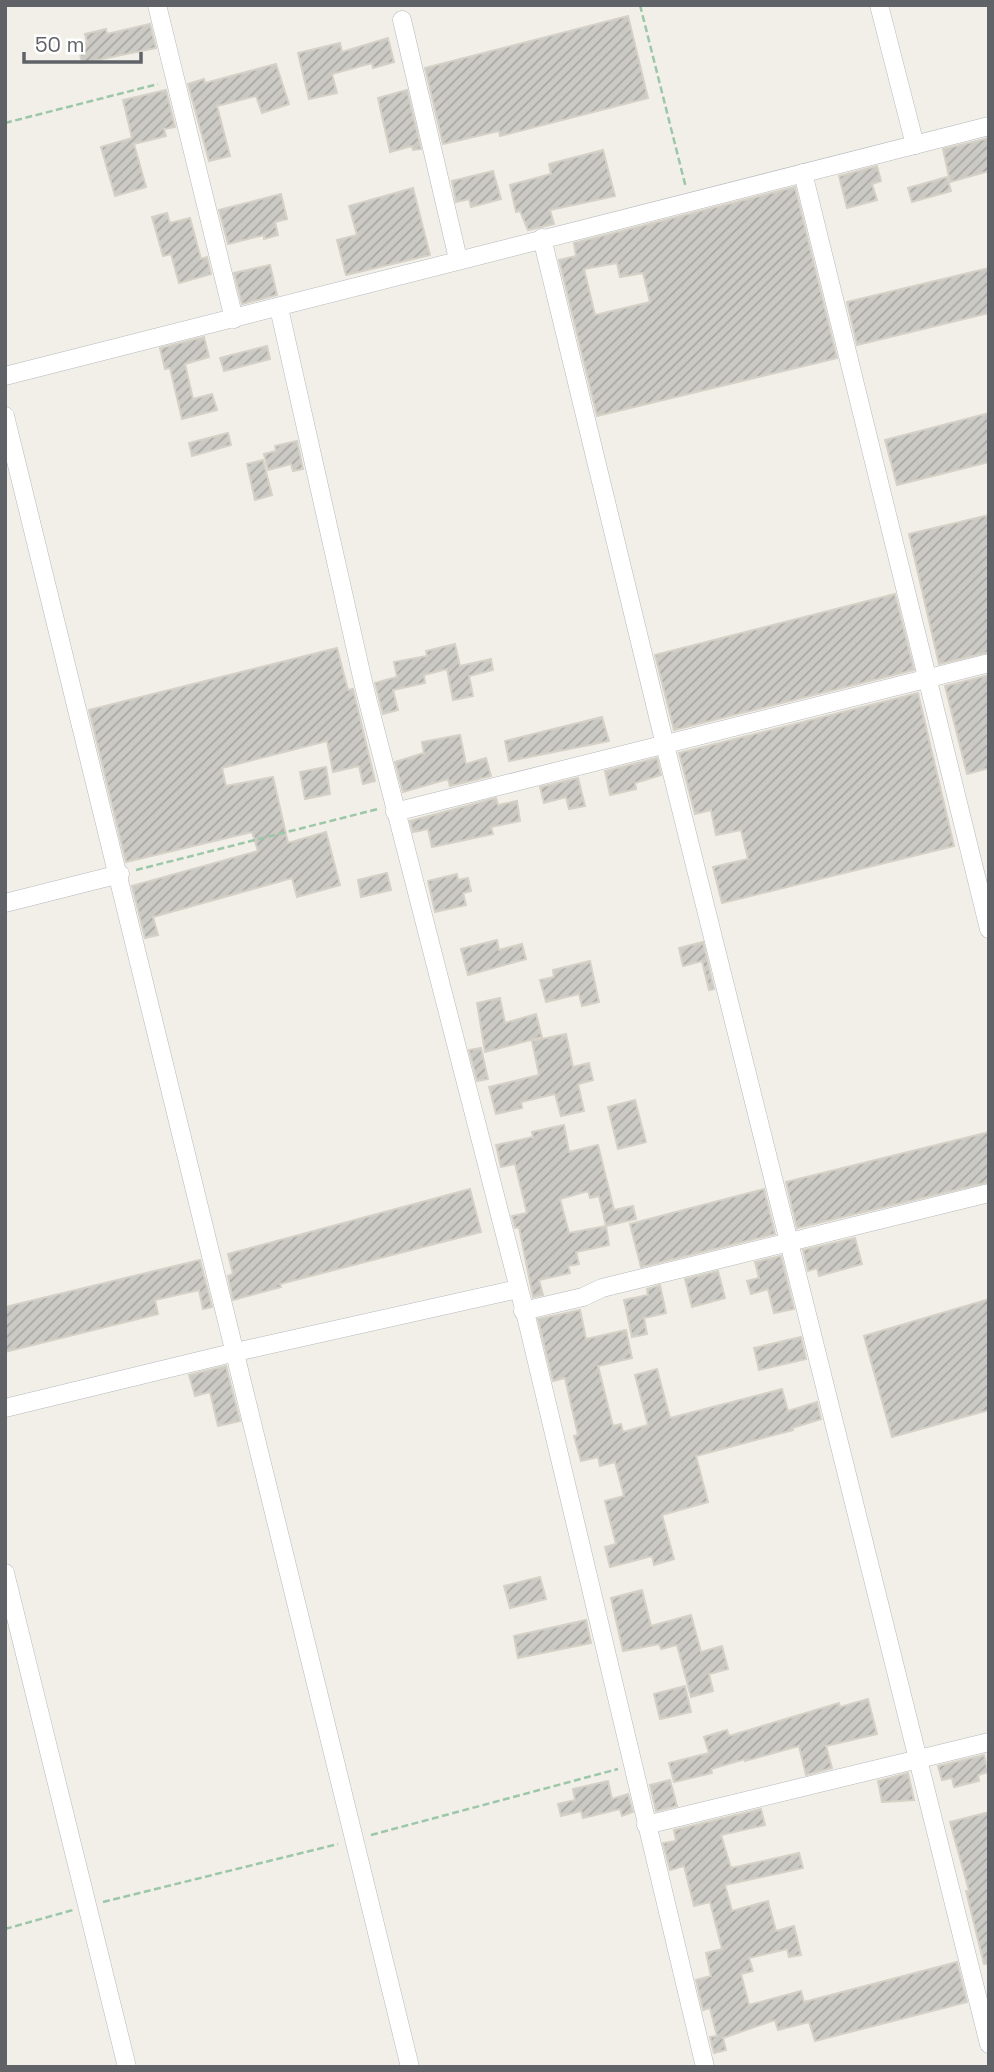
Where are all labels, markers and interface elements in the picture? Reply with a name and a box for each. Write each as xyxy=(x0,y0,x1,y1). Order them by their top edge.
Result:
scale bar xyxy=(24,21,142,65)
text: 50 m xyxy=(35,31,85,58)

